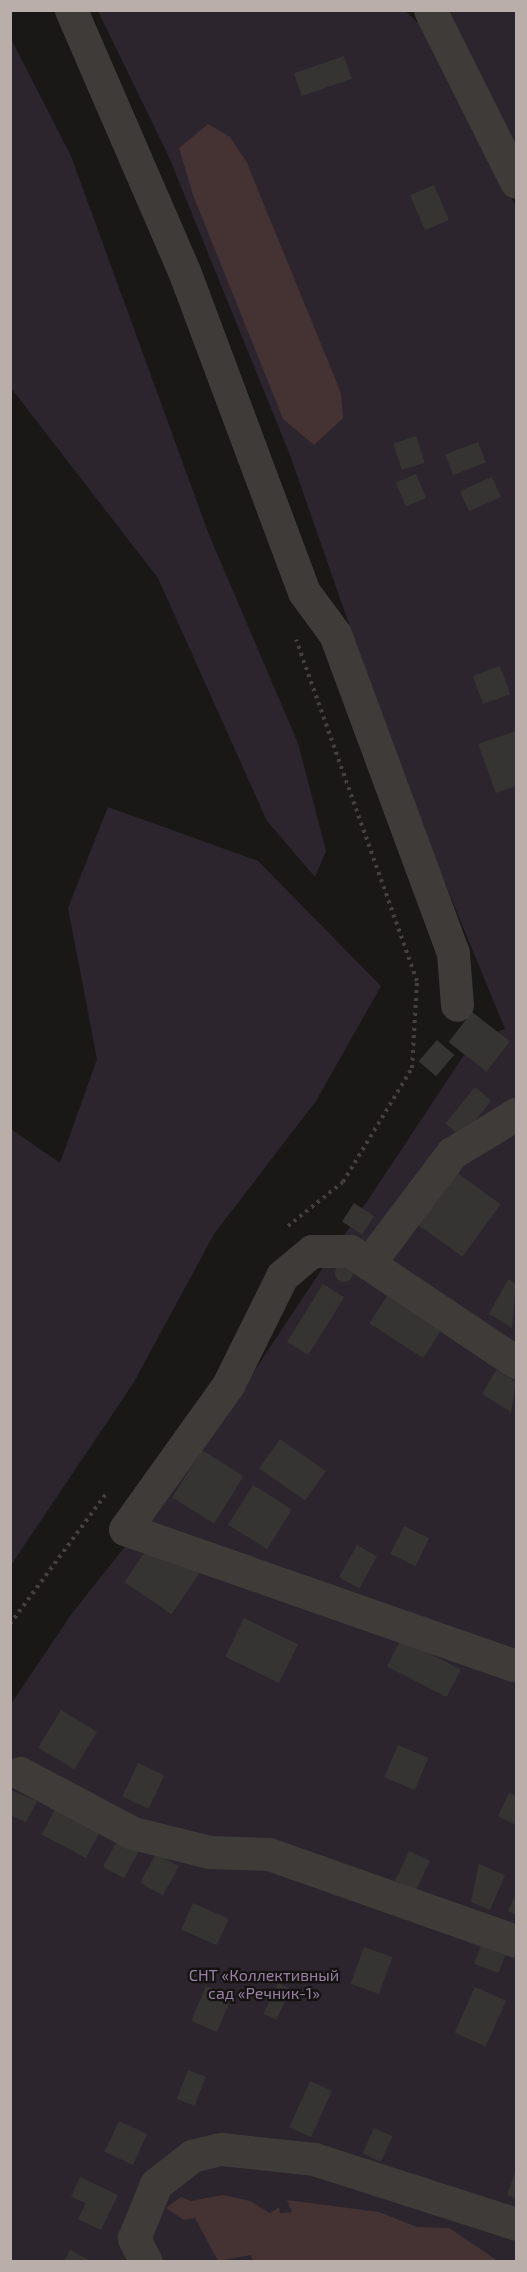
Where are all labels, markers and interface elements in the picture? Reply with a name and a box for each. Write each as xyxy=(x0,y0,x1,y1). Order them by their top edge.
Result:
park label: СНТ «Коллективный сад «Речник-1» xyxy=(189,1965,339,2003)

